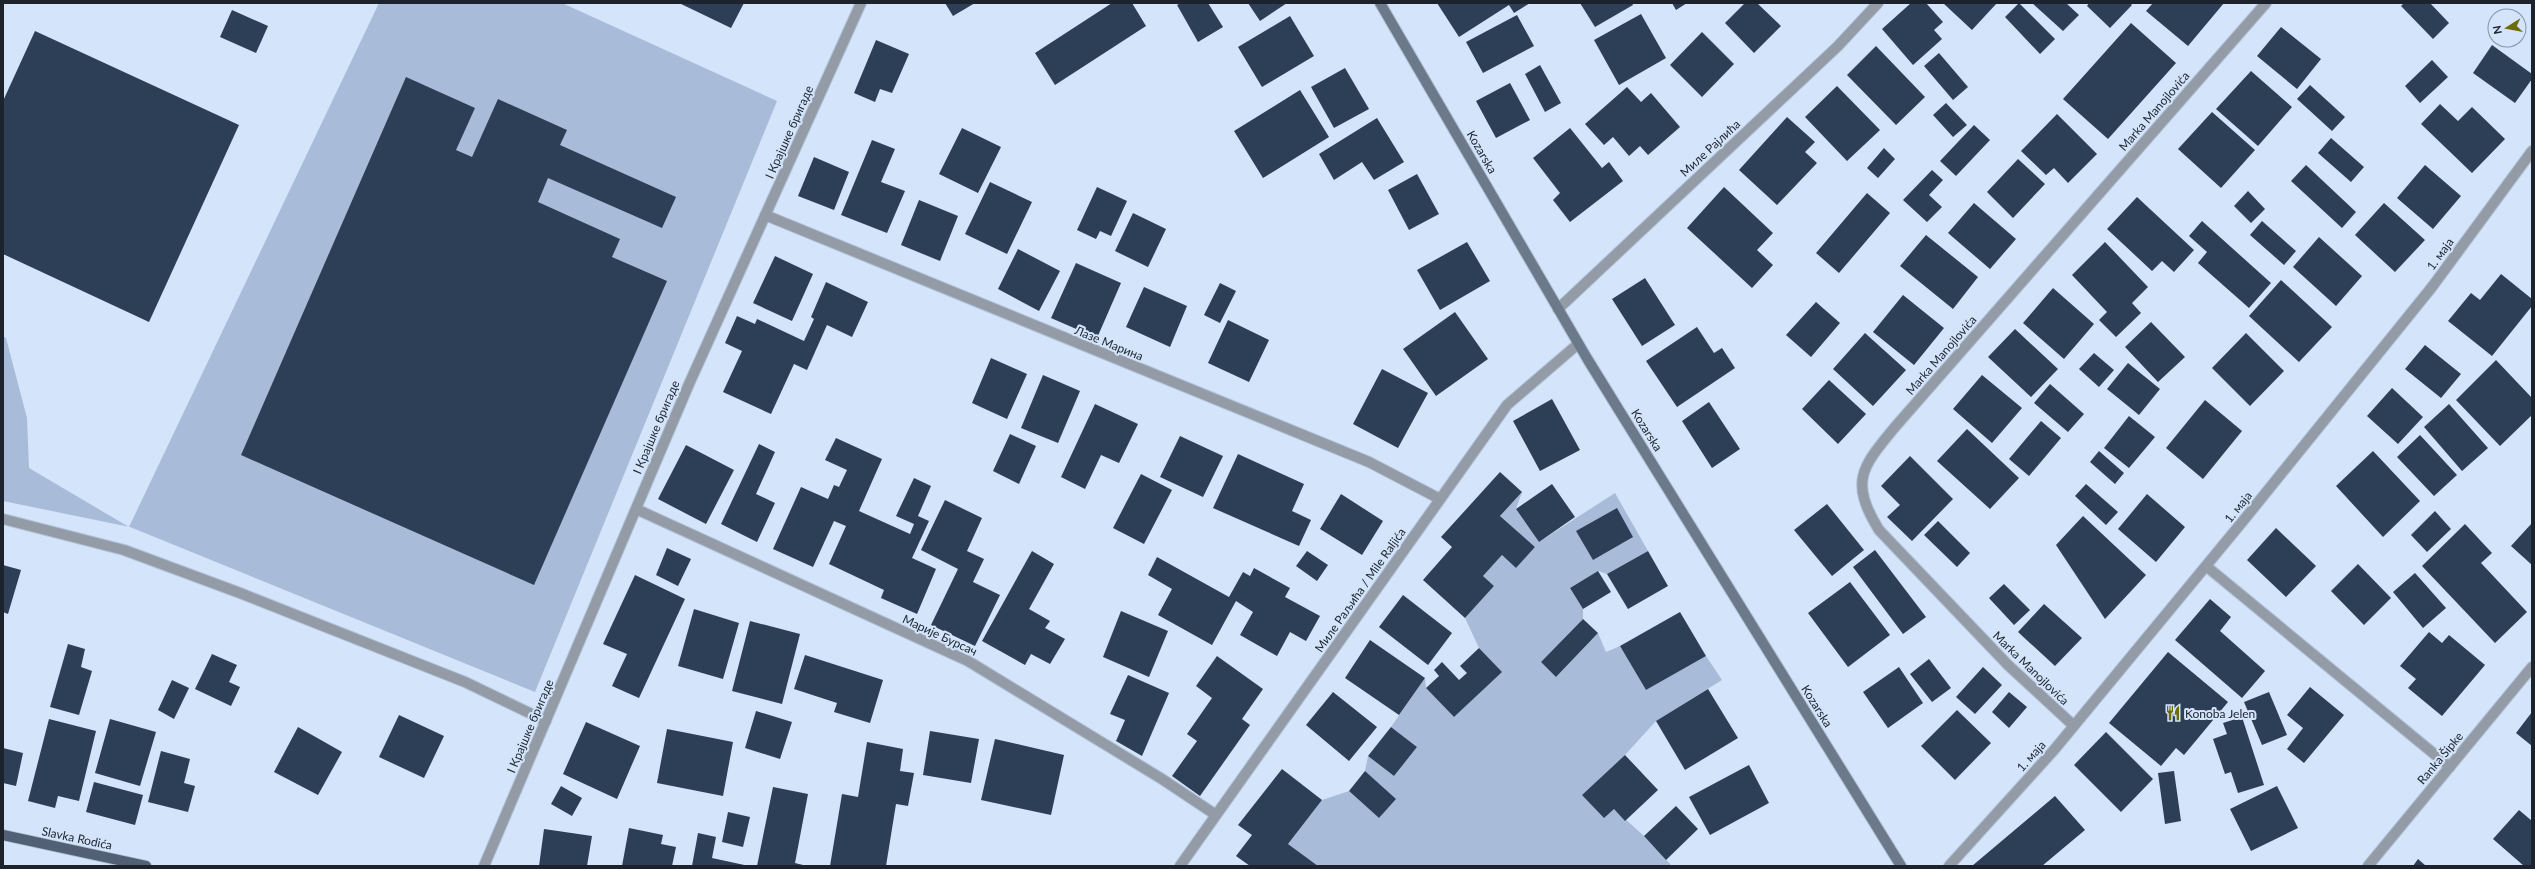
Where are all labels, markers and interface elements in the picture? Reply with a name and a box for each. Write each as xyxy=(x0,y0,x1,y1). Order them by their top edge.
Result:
north arrow xyxy=(2487,8,2527,48)
text: N xyxy=(2490,25,2504,35)
street label: Marka Manojlovića xyxy=(2116,68,2192,154)
street label: I Крајшке бригаде xyxy=(762,83,816,181)
street label: Миле Рајлића xyxy=(1677,116,1743,180)
street label: Kozarska xyxy=(1464,128,1500,176)
street label: 1. маја xyxy=(2423,235,2457,273)
street label: Marka Manojlovića xyxy=(1903,312,1979,398)
street label: Лазе Марина xyxy=(1072,322,1145,364)
street label: I Крајшке бригаде xyxy=(629,378,683,476)
street label: Kozarska xyxy=(1628,406,1666,454)
street label: 1. маја xyxy=(2221,488,2255,526)
street label: Миле Раљића / Mile Raljića xyxy=(1311,525,1409,655)
street label: Марије Бурсач xyxy=(900,611,980,659)
street label: Marka Manojlovića xyxy=(1990,628,2072,708)
street label: I Крајшке бригаде xyxy=(503,677,557,775)
street label: Kozarska xyxy=(1798,682,1836,730)
restaurant icon: Konoba Jelen xyxy=(2164,704,2182,722)
place label: Konoba Jelen xyxy=(2185,706,2255,721)
street label: Ranka Šipke xyxy=(2414,729,2466,787)
street label: 1. маја xyxy=(2013,738,2049,774)
street label: Slavka Rodića xyxy=(40,823,114,853)

